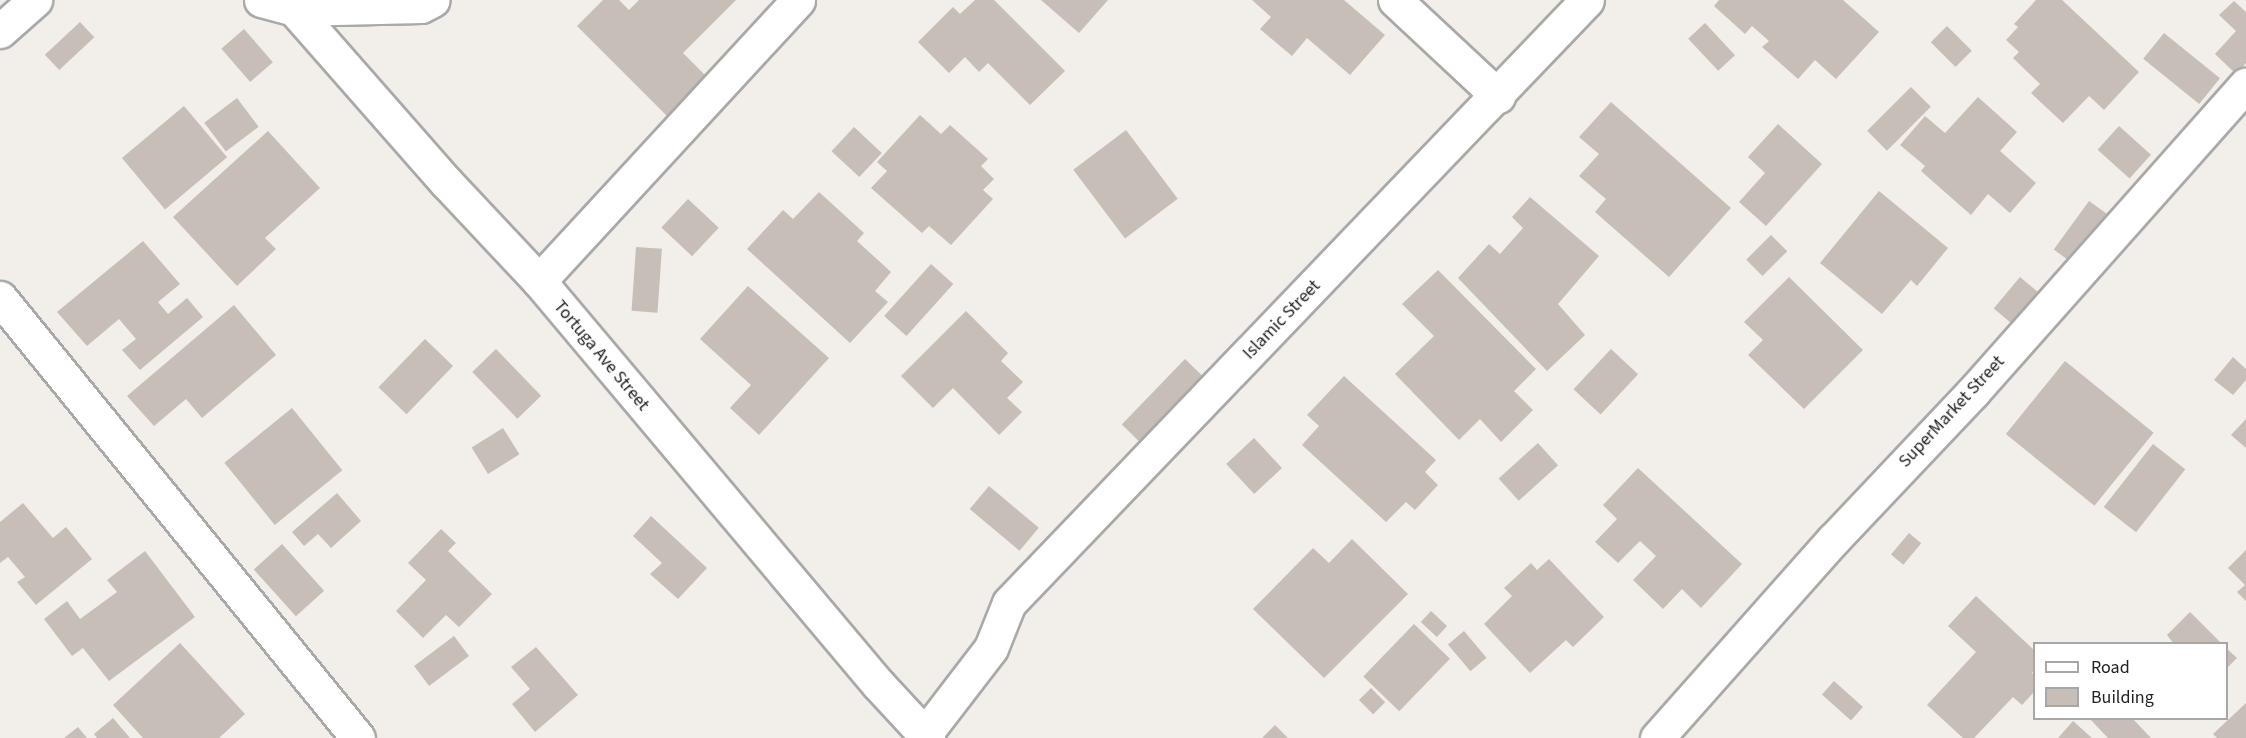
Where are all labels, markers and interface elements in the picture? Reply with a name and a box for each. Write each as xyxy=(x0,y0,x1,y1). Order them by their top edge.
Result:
street label: Islamic Street xyxy=(1239,276,1325,364)
street label: Tortuga Ave Street xyxy=(549,296,653,416)
street label: SuperMarket Street xyxy=(1895,352,2009,472)
legend xyxy=(2033,642,2228,720)
text: Road xyxy=(2091,655,2130,680)
text: Building xyxy=(2091,685,2154,710)

